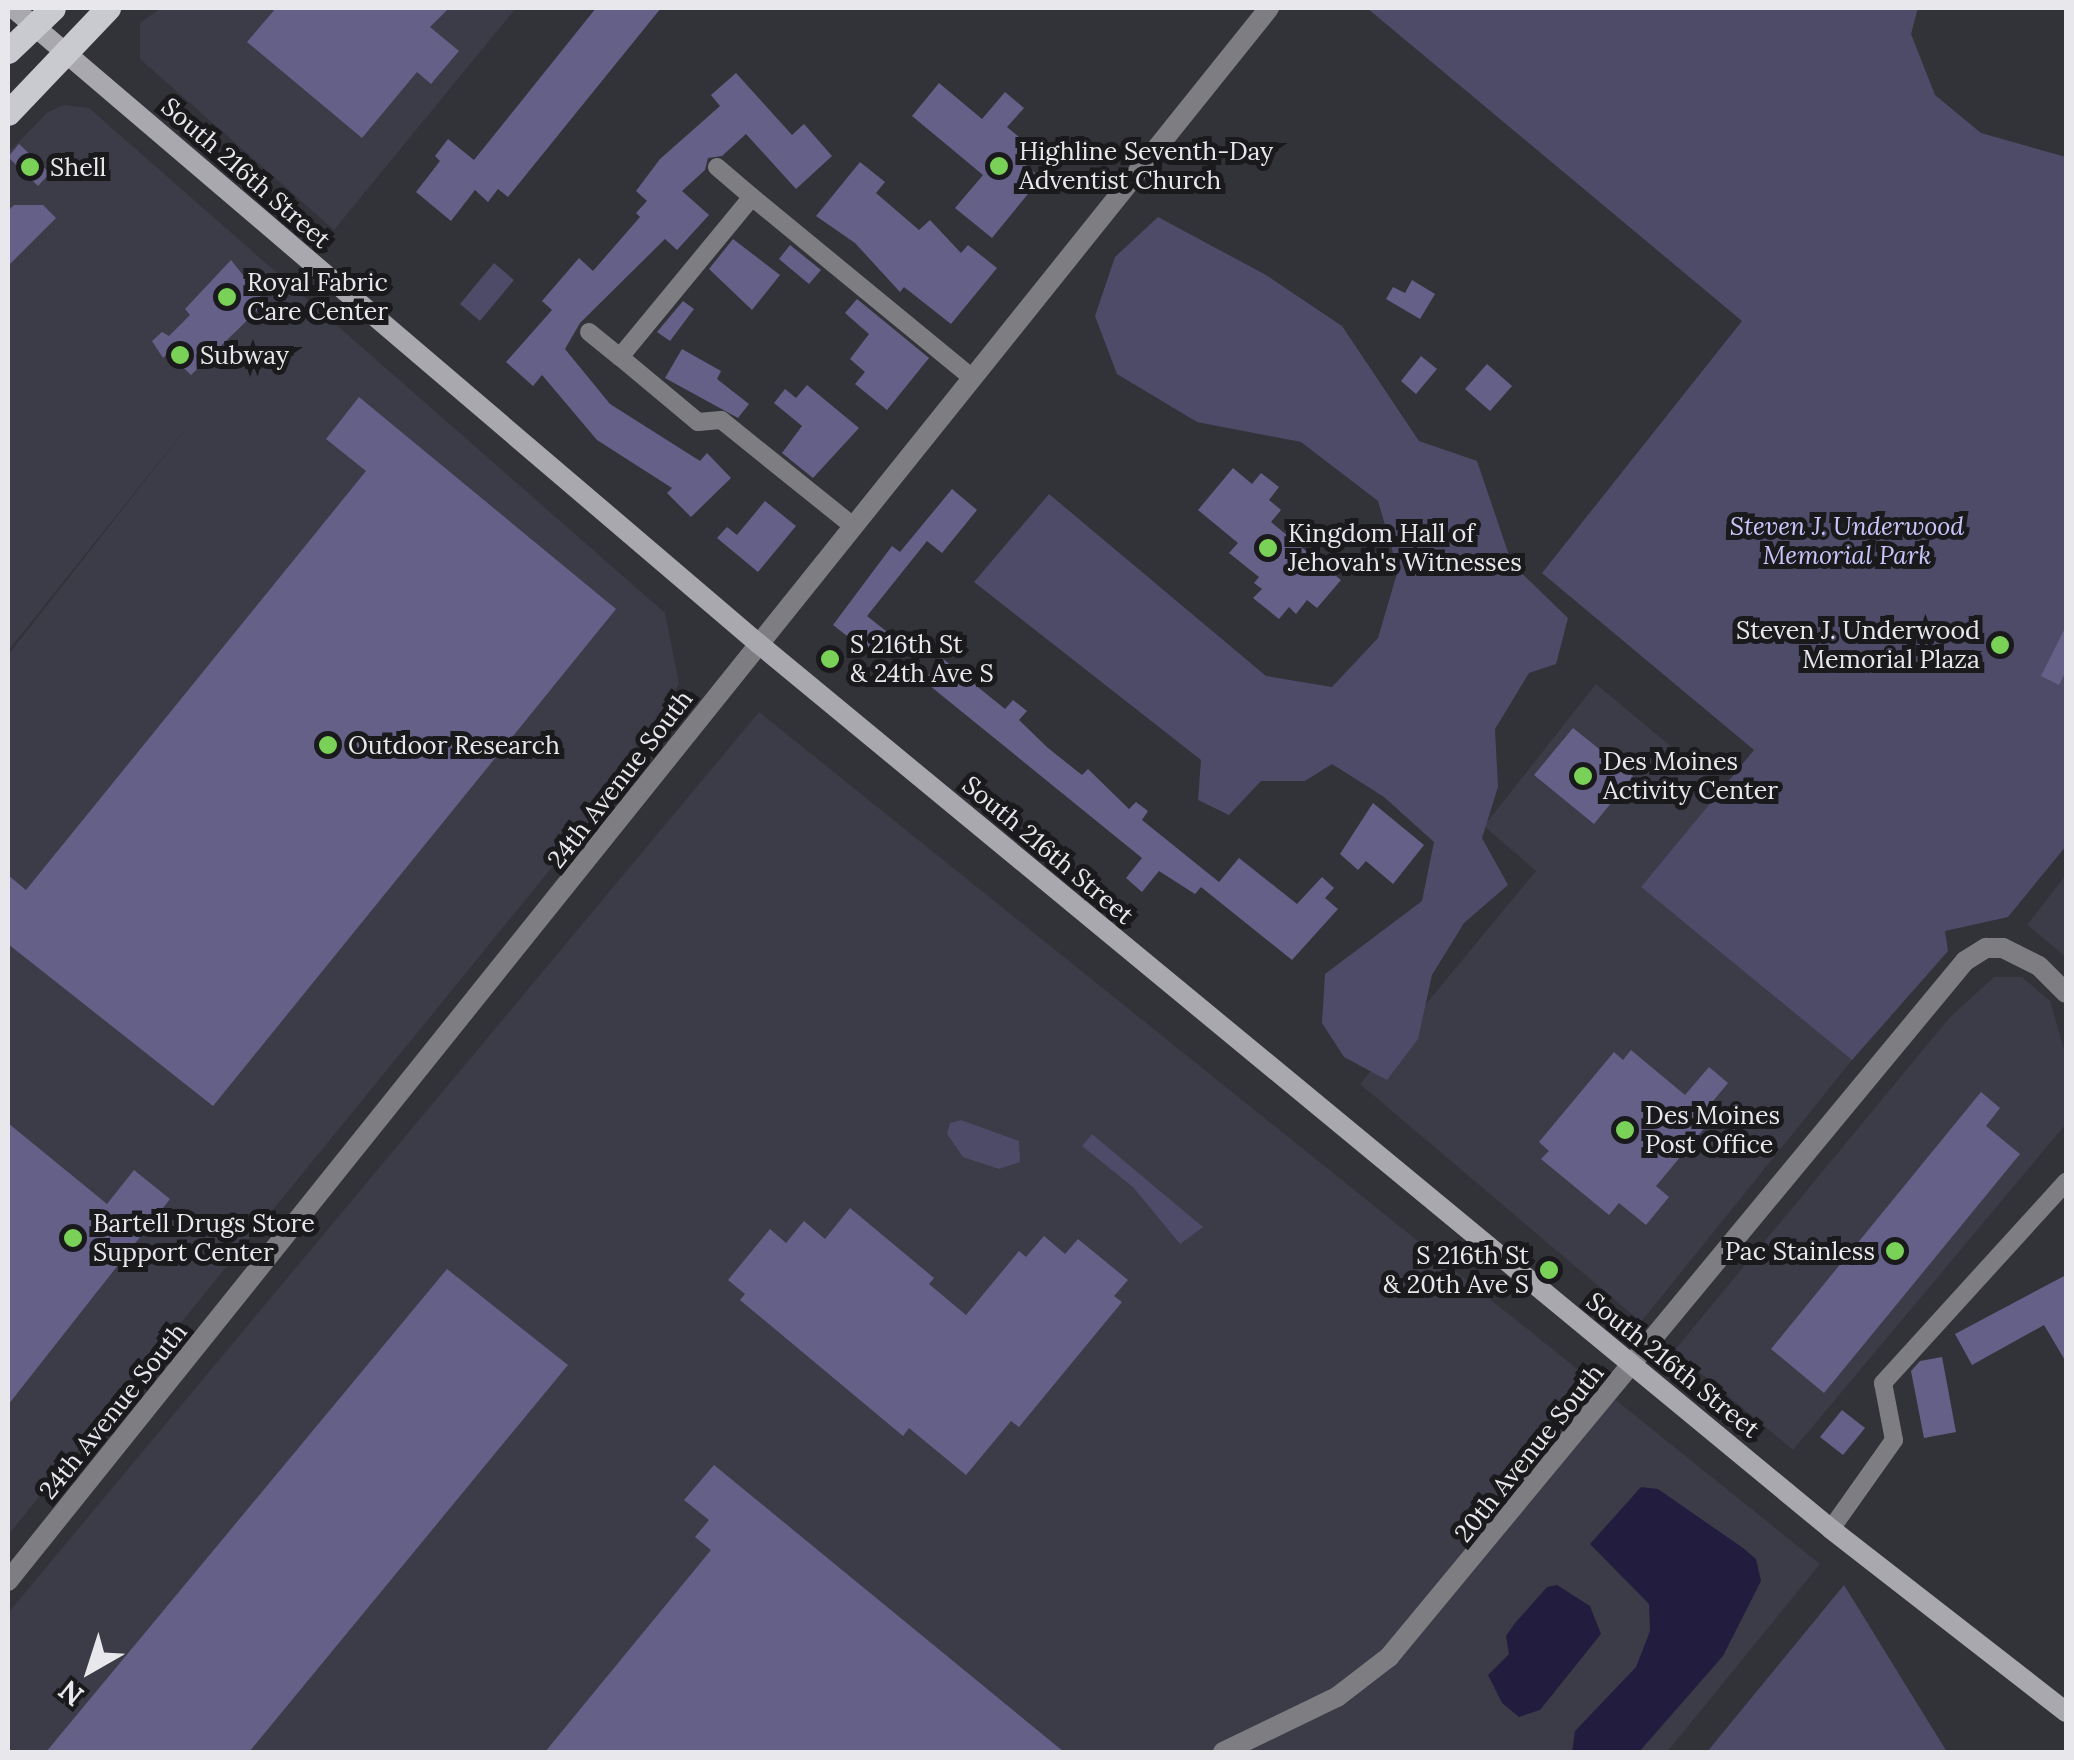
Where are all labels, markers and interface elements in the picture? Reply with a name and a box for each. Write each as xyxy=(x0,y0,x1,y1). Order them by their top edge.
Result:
street label: South 216th Street xyxy=(155,91,337,255)
place label: Highline Seventh-Day Adventist Church xyxy=(1019,137,1273,196)
place label: Shell xyxy=(50,152,106,182)
marker: Highline Seventh-Day Adventist Church xyxy=(988,155,1010,177)
marker: Shell xyxy=(19,156,41,178)
place label: Royal Fabric Care Center xyxy=(247,268,388,327)
marker: Royal Fabric Care Center xyxy=(216,286,238,308)
place label: Subway xyxy=(200,340,289,370)
marker: Subway xyxy=(169,344,191,366)
park label: Steven J. Underwood Memorial Park xyxy=(1730,512,1964,571)
place label: Kingdom Hall of Jehovah's Witnesses xyxy=(1288,519,1522,578)
marker: Kingdom Hall of Jehovah's Witnesses xyxy=(1257,537,1279,559)
place label: Steven J. Underwood Memorial Plaza xyxy=(1736,616,1980,675)
place label: S 216th St & 24th Ave S xyxy=(850,630,994,689)
marker: Steven J. Underwood Memorial Plaza xyxy=(1989,634,2011,656)
marker: S 216th St & 24th Ave S xyxy=(819,648,841,670)
street label: 24th Avenue South xyxy=(541,684,699,874)
place label: Outdoor Research xyxy=(348,730,560,760)
marker: Outdoor Research xyxy=(317,734,339,756)
place label: Des Moines Activity Center xyxy=(1603,747,1778,806)
marker: Des Moines Activity Center xyxy=(1572,765,1594,787)
street label: South 216th Street xyxy=(956,770,1140,930)
place label: Des Moines Post Office xyxy=(1645,1101,1780,1160)
marker: Des Moines Post Office xyxy=(1614,1119,1636,1141)
place label: Bartell Drugs Store Support Center xyxy=(93,1209,315,1268)
marker: Bartell Drugs Store Support Center xyxy=(62,1227,84,1249)
place label: Pac Stainless xyxy=(1725,1236,1875,1266)
marker: Pac Stainless xyxy=(1884,1240,1906,1262)
place label: S 216th St & 20th Ave S xyxy=(1383,1241,1529,1300)
marker: S 216th St & 20th Ave S xyxy=(1538,1259,1560,1281)
street label: South 216th Street xyxy=(1580,1286,1766,1444)
street label: 24th Avenue South xyxy=(33,1317,193,1505)
street label: 20th Avenue South xyxy=(1448,1358,1610,1548)
north arrow xyxy=(40,1620,140,1720)
text: N xyxy=(51,1673,91,1714)

